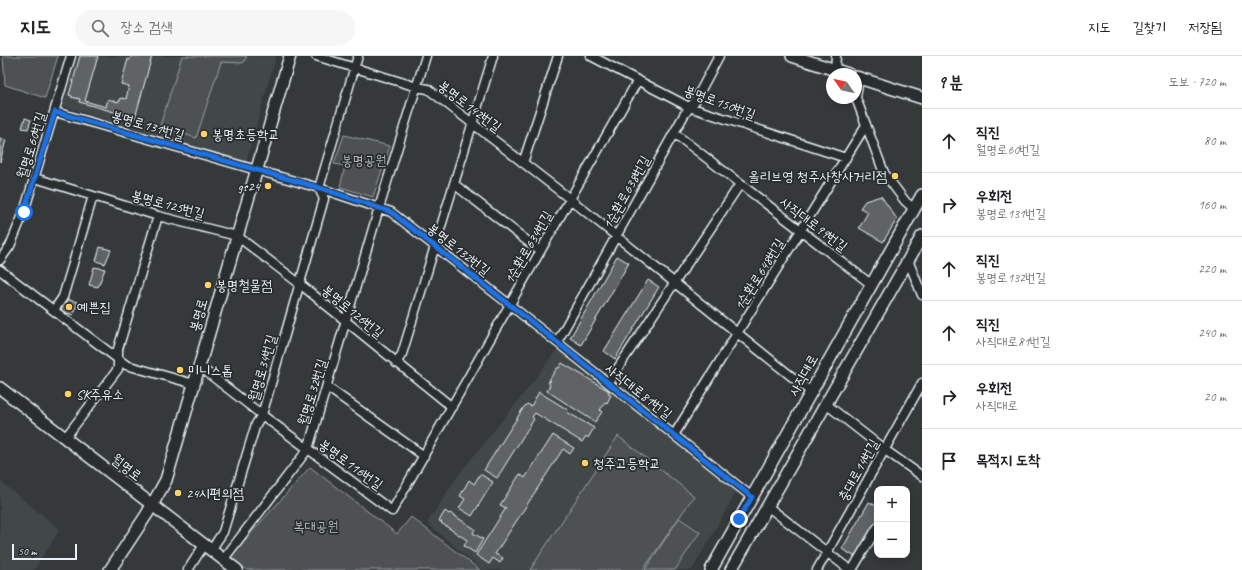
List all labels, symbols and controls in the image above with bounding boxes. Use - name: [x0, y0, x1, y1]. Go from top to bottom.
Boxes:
- search box: [75, 10, 355, 46]
- text: 지도: [20, 15, 51, 39]
- icon: search: [89, 17, 111, 39]
- text: 장소 검색: [121, 18, 173, 37]
- text: 지도: [1088, 19, 1110, 36]
- text: 길찾기: [1132, 19, 1166, 36]
- text: 저장됨: [1188, 19, 1222, 36]
- north arrow: [826, 68, 862, 104]
- text: 9 분: [938, 72, 963, 93]
- text: 도보 · 720 m: [1168, 74, 1226, 90]
- street label: 봉명로142번길: [435, 77, 505, 136]
- street label: 봉명로150번길: [682, 82, 759, 124]
- street label: 봉명로131번길: [109, 107, 187, 144]
- street label: 월명로60번길: [13, 109, 50, 181]
- text: 직진: [976, 123, 1000, 142]
- place label: 봉명초등학교: [212, 126, 280, 143]
- marker: 봉명초등학교: [199, 129, 209, 139]
- icon: ahead: [938, 130, 960, 152]
- text: 80 m: [1204, 133, 1226, 149]
- text: 월명로60번길: [976, 142, 1040, 158]
- park label: 봉명공원: [341, 152, 387, 169]
- street label: 1순환로638번길: [599, 152, 654, 232]
- place label: 올리브영 청주사창사거리점: [748, 168, 887, 185]
- marker: 올리브영 청주사창사거리점: [890, 171, 900, 181]
- place label: gs24: [238, 178, 262, 195]
- marker: gs24: [263, 181, 273, 191]
- street label: 봉명로125번길: [129, 187, 207, 223]
- text: 우회전: [976, 187, 1012, 206]
- street label: 사직대로99번길: [777, 193, 851, 256]
- icon: right: [938, 194, 960, 216]
- text: 160 m: [1198, 197, 1226, 213]
- route start: [15, 203, 33, 221]
- text: 봉명로131번길: [976, 206, 1046, 222]
- street label: 1순환로634번길: [501, 207, 557, 287]
- street label: 봉명로132번길: [424, 220, 494, 280]
- street label: 1순환로648번길: [731, 235, 789, 313]
- text: 직진: [976, 251, 1000, 270]
- icon: ahead: [938, 258, 960, 280]
- text: 220 m: [1198, 261, 1226, 277]
- text: 봉명로132번길: [976, 270, 1046, 286]
- place label: 봉명철물점: [216, 277, 272, 294]
- marker: 봉명철물점: [203, 280, 213, 290]
- street label: 봉명로126번길: [318, 281, 388, 342]
- street label: 봉명로: [186, 297, 211, 334]
- place label: 예쁜집: [77, 299, 111, 316]
- marker: 예쁜집: [64, 302, 74, 312]
- text: 직진: [976, 315, 1000, 334]
- icon: ahead: [938, 322, 960, 344]
- text: 240 m: [1198, 325, 1226, 341]
- street label: 월명로34번길: [245, 332, 280, 404]
- text: 사직대로81번길: [976, 334, 1050, 350]
- street label: 사직대로: [785, 351, 822, 399]
- street label: 월명로32번길: [294, 356, 331, 428]
- street label: 사직대로81번길: [602, 360, 676, 423]
- place label: 미니스톱: [188, 362, 233, 379]
- marker: 미니스톱: [175, 365, 185, 375]
- text: 우회전: [976, 379, 1012, 398]
- place label: SK주유소: [76, 386, 124, 403]
- icon: right: [938, 386, 960, 408]
- marker: SK주유소: [63, 389, 73, 399]
- text: 20 m: [1204, 389, 1226, 405]
- text: 사직대로: [976, 398, 1018, 414]
- street label: 봉명로116번길: [315, 435, 387, 494]
- street label: 충대로14번길: [834, 435, 883, 505]
- street label: 월명로: [108, 450, 145, 484]
- icon: arrive: [938, 450, 960, 472]
- text: 목적지 도착: [976, 451, 1040, 470]
- place label: 청주고등학교: [593, 455, 661, 472]
- marker: 청주고등학교: [580, 458, 590, 468]
- place label: 24시편의점: [186, 485, 244, 502]
- map controls: [874, 486, 910, 558]
- button: +: [874, 486, 910, 522]
- marker: 24시편의점: [173, 488, 183, 498]
- route end: [730, 510, 748, 528]
- park label: 복대공원: [293, 518, 339, 535]
- button: −: [874, 522, 910, 558]
- scale bar: [12, 542, 77, 561]
- text: 50 m: [18, 544, 37, 558]

